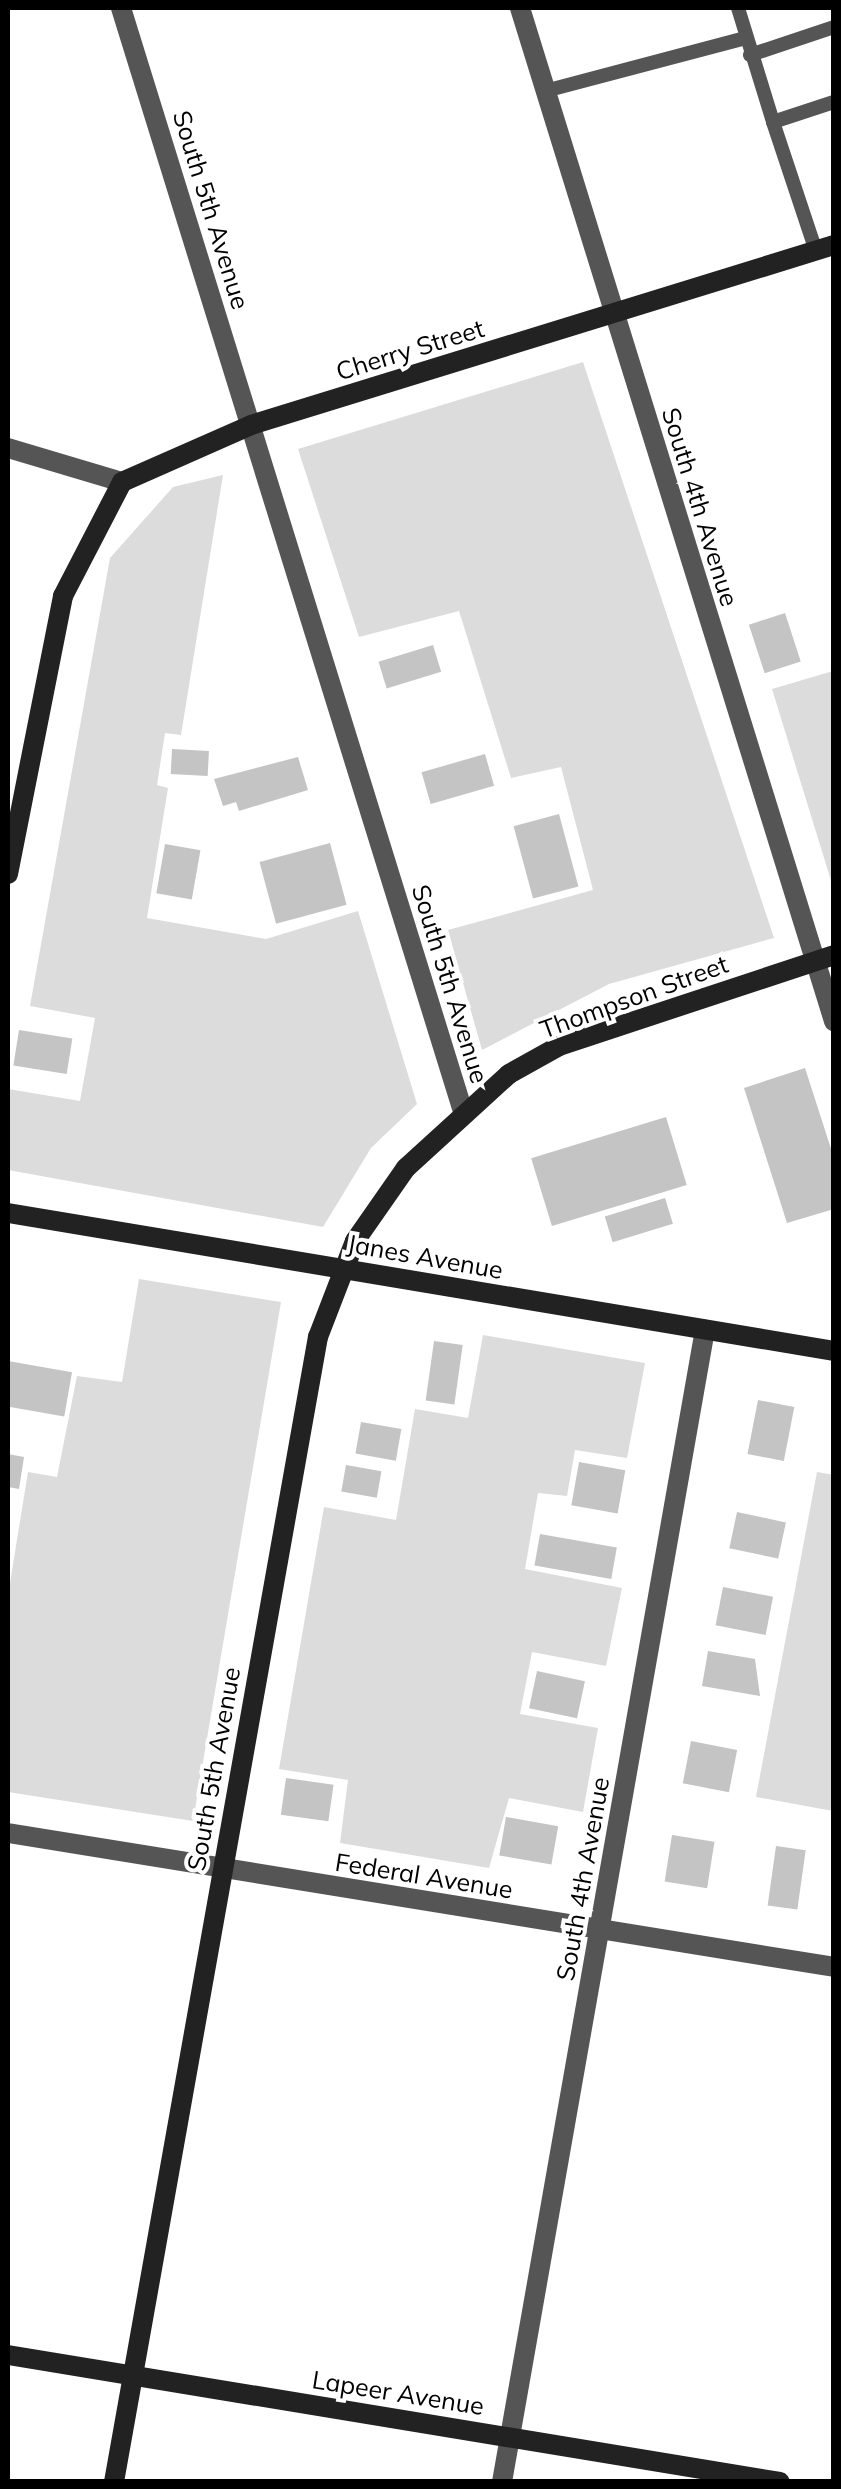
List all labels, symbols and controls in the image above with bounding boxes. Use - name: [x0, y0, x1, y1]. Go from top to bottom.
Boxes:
- street label: South 5th Avenue: [167, 107, 255, 313]
- street label: Cherry Street: [332, 313, 488, 387]
- street label: South 4th Avenue: [656, 404, 744, 610]
- street label: South 5th Avenue: [406, 881, 494, 1087]
- street label: Thompson Street: [536, 949, 732, 1045]
- street label: Janes Avenue: [345, 1229, 505, 1285]
- street label: South 5th Avenue: [181, 1665, 247, 1873]
- street label: South 4th Avenue: [550, 1775, 616, 1983]
- street label: Federal Avenue: [333, 1847, 515, 1905]
- street label: Lapeer Avenue: [310, 2365, 486, 2421]

